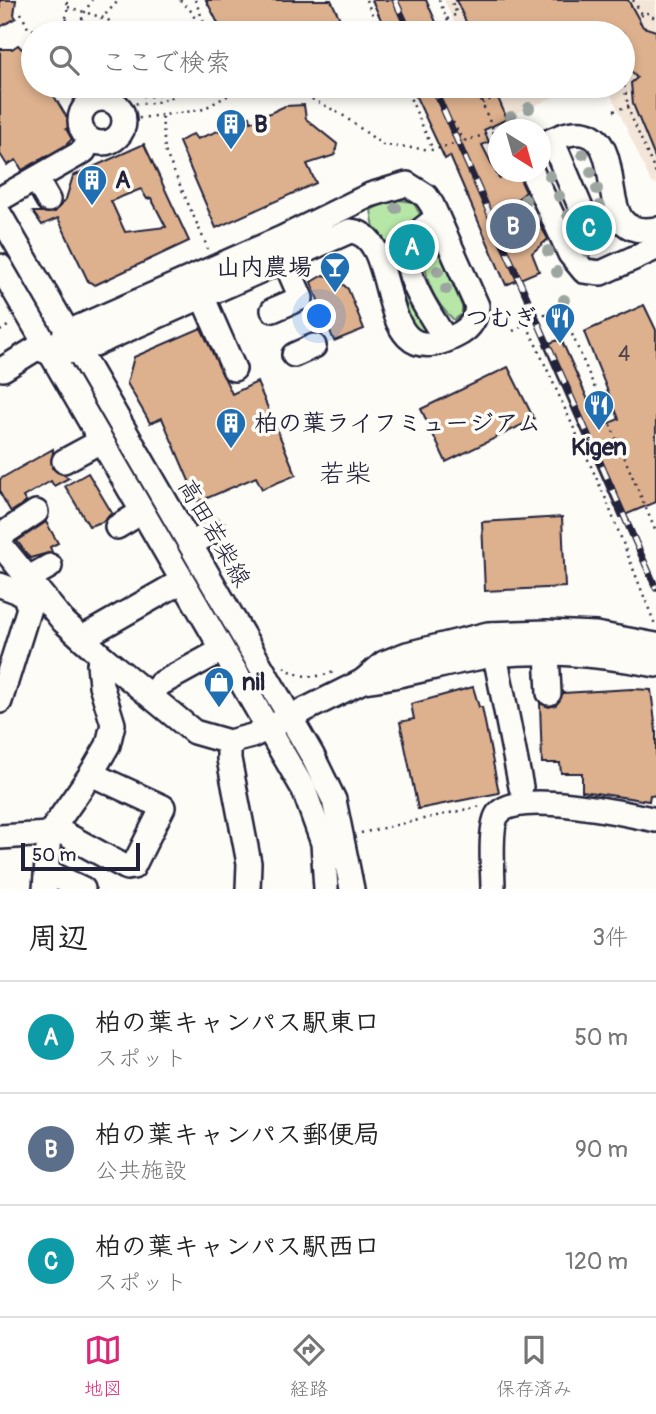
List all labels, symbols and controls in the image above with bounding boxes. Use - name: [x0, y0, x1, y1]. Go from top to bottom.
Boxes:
- search box: [21, 21, 635, 98]
- icon: search: [45, 41, 83, 79]
- text: ここで検索: [101, 47, 231, 79]
- building icon: B: [214, 107, 248, 151]
- place label: B: [254, 110, 268, 139]
- north arrow: [488, 119, 551, 182]
- building icon: A: [75, 163, 109, 207]
- place label: A: [115, 166, 131, 195]
- pin: B: [490, 200, 536, 252]
- pin: C: [566, 202, 612, 254]
- pin: A: [389, 221, 435, 273]
- bar icon: 山内農場: [318, 250, 352, 294]
- place label: 山内農場: [216, 253, 312, 282]
- your location: [302, 299, 336, 333]
- restaurant icon: つむぎ: [543, 301, 577, 345]
- place label: つむぎ: [465, 304, 537, 333]
- house number: 4: [618, 341, 630, 368]
- restaurant icon: Kigen: [582, 388, 616, 432]
- building icon: 柏の葉ライフミュージアム: [214, 406, 248, 450]
- place label: 柏の葉ライフミュージアム: [254, 409, 541, 438]
- place label: Kigen: [571, 433, 627, 462]
- district label: 若柴: [319, 458, 371, 490]
- street label: 高田若柴線: [171, 474, 257, 592]
- shop icon: nil: [202, 665, 236, 709]
- place label: nil: [242, 668, 266, 697]
- scale bar: [21, 840, 140, 872]
- text: 50 m: [32, 843, 76, 867]
- text: 周辺: [28, 920, 88, 957]
- text: 3件: [592, 923, 628, 952]
- text: 柏の葉キャンパス駅東口: [95, 1007, 380, 1039]
- text: A: [44, 1023, 58, 1052]
- text: 50 m: [574, 1023, 628, 1052]
- text: スポット: [95, 1044, 187, 1073]
- text: 柏の葉キャンパス郵便局: [95, 1119, 380, 1151]
- text: B: [44, 1135, 58, 1164]
- text: 90 m: [575, 1135, 628, 1164]
- text: 公共施設: [95, 1156, 187, 1185]
- text: 柏の葉キャンパス駅西口: [95, 1231, 380, 1263]
- text: C: [44, 1247, 58, 1276]
- text: 120 m: [565, 1247, 628, 1276]
- text: スポット: [95, 1268, 187, 1297]
- tab: 地図: [84, 1331, 122, 1401]
- tab: 経路: [290, 1331, 328, 1401]
- tab: 保存済み: [496, 1331, 572, 1401]

